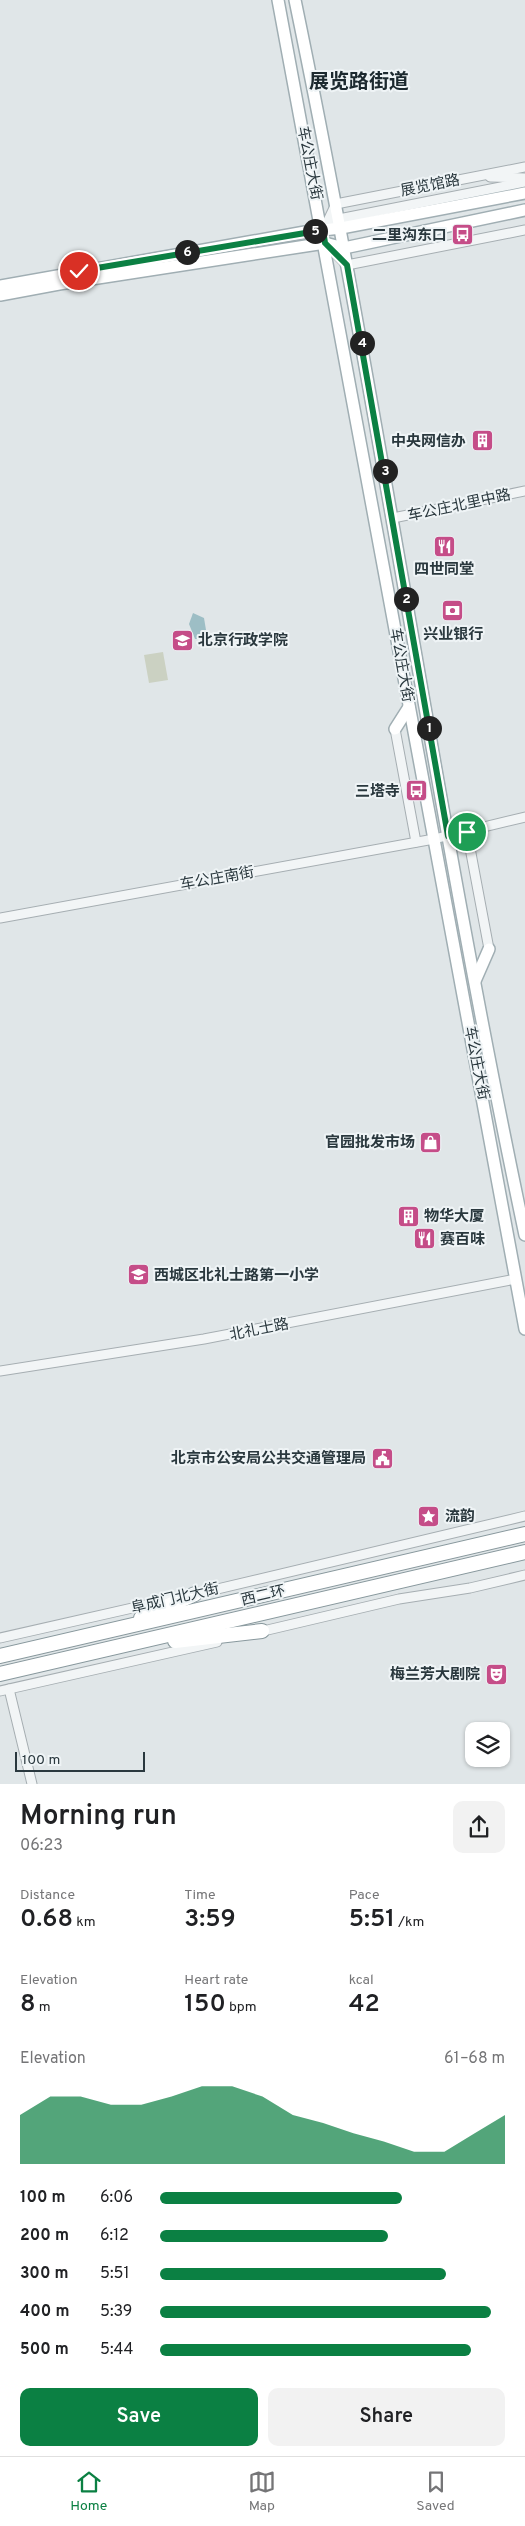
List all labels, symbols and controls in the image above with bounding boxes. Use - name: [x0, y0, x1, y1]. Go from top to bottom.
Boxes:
- district label: 展览路街道: [309, 70, 409, 96]
- street label: 车公庄大街: [292, 125, 325, 202]
- street label: 展览馆路: [399, 170, 462, 202]
- pin: 5: [302, 218, 328, 244]
- text: 5: [311, 223, 320, 240]
- bus stop icon: 二里沟东口: [451, 223, 475, 247]
- place label: 二里沟东口: [372, 227, 447, 246]
- pin: 6: [174, 240, 200, 264]
- text: 6: [183, 244, 192, 261]
- pin: [58, 250, 100, 292]
- icon: check: [65, 257, 93, 285]
- pin: 4: [350, 330, 374, 356]
- text: 4: [358, 335, 367, 352]
- building icon: 中央网信办: [470, 429, 494, 453]
- place label: 中央网信办: [391, 433, 466, 452]
- pin: 3: [372, 458, 398, 484]
- text: 3: [381, 463, 390, 480]
- street label: 车公庄北里中路: [406, 485, 513, 527]
- restaurant icon: 四世同堂: [432, 534, 456, 558]
- place label: 四世同堂: [414, 561, 474, 580]
- pin: 2: [394, 586, 418, 612]
- text: 2: [402, 591, 411, 608]
- bank icon: 兴业银行: [441, 599, 465, 623]
- place label: 兴业银行: [423, 626, 483, 645]
- street label: 车公庄大街: [385, 627, 416, 704]
- school or university icon: 北京行政学院: [170, 628, 194, 652]
- place label: 北京行政学院: [198, 631, 288, 651]
- pin: 1: [416, 716, 442, 740]
- text: 1: [427, 720, 432, 737]
- bus stop icon: 三塔寺: [404, 779, 428, 803]
- place label: 三塔寺: [355, 783, 400, 802]
- pin: [446, 811, 488, 853]
- icon: arrive: [453, 818, 481, 846]
- street label: 车公庄南街: [179, 864, 256, 895]
- street label: 车公庄大街: [459, 1025, 492, 1102]
- shop icon: 官园批发市场: [419, 1130, 443, 1154]
- place label: 官园批发市场: [325, 1134, 415, 1153]
- building icon: 物华大厦: [396, 1204, 420, 1228]
- place label: 物华大厦: [424, 1207, 484, 1227]
- restaurant icon: 赛百味: [412, 1227, 436, 1251]
- place label: 赛百味: [440, 1230, 485, 1250]
- school or university icon: 西城区北礼士路第一小学: [126, 1263, 150, 1287]
- place label: 西城区北礼士路第一小学: [154, 1266, 319, 1286]
- street label: 北礼士路: [228, 1314, 291, 1346]
- public building icon: 北京市公安局公共交通管理局: [370, 1446, 394, 1470]
- place label: 北京市公安局公共交通管理局: [171, 1449, 366, 1469]
- place icon: 流韵: [417, 1504, 441, 1528]
- place label: 流韵: [445, 1507, 475, 1527]
- street label: 阜成门北大街: [129, 1579, 221, 1619]
- street label: 西二环: [239, 1582, 287, 1611]
- theatre icon: 梅兰芳大剧院: [484, 1662, 508, 1686]
- place label: 梅兰芳大剧院: [390, 1666, 480, 1685]
- map controls: [465, 1722, 510, 1767]
- button: layers: [465, 1722, 510, 1767]
- scale bar: [15, 1748, 145, 1772]
- text: 100 m: [22, 1752, 60, 1769]
- text: Morning run: [20, 1799, 177, 1835]
- button: share: [453, 1801, 505, 1853]
- text: 06:23: [20, 1836, 63, 1856]
- text: Distance: [20, 1887, 75, 1904]
- text: Time: [184, 1887, 216, 1904]
- text: Pace: [349, 1887, 379, 1904]
- text: 0.68: [20, 1904, 73, 1936]
- text: 3:59: [184, 1904, 236, 1936]
- text: 5:51: [349, 1904, 395, 1936]
- text: km: [73, 1914, 96, 1931]
- text: /km: [395, 1914, 424, 1931]
- text: Elevation: [20, 1972, 78, 1989]
- text: Heart rate: [184, 1972, 248, 1989]
- text: kcal: [349, 1972, 374, 1989]
- text: 8: [20, 1989, 36, 2021]
- text: 150: [184, 1989, 226, 2021]
- text: 42: [349, 1989, 380, 2021]
- text: m: [36, 1999, 51, 2016]
- text: bpm: [226, 1999, 257, 2016]
- text: Elevation: [20, 2049, 86, 2069]
- text: 61–68 m: [444, 2049, 505, 2069]
- text: 100 m: [20, 2188, 66, 2208]
- text: 6:06: [100, 2188, 133, 2208]
- text: 200 m: [20, 2226, 69, 2246]
- text: 6:12: [100, 2226, 129, 2246]
- text: 300 m: [20, 2264, 68, 2284]
- text: 5:51: [100, 2264, 129, 2284]
- text: 400 m: [20, 2302, 69, 2322]
- text: 5:39: [100, 2302, 132, 2322]
- text: 500 m: [20, 2340, 69, 2360]
- text: 5:44: [100, 2340, 133, 2360]
- button: Save: [20, 2388, 258, 2446]
- button: Share: [268, 2388, 505, 2446]
- tab: Home: [70, 2468, 107, 2515]
- tab: Map: [248, 2468, 276, 2515]
- tab: Saved: [416, 2468, 455, 2515]

